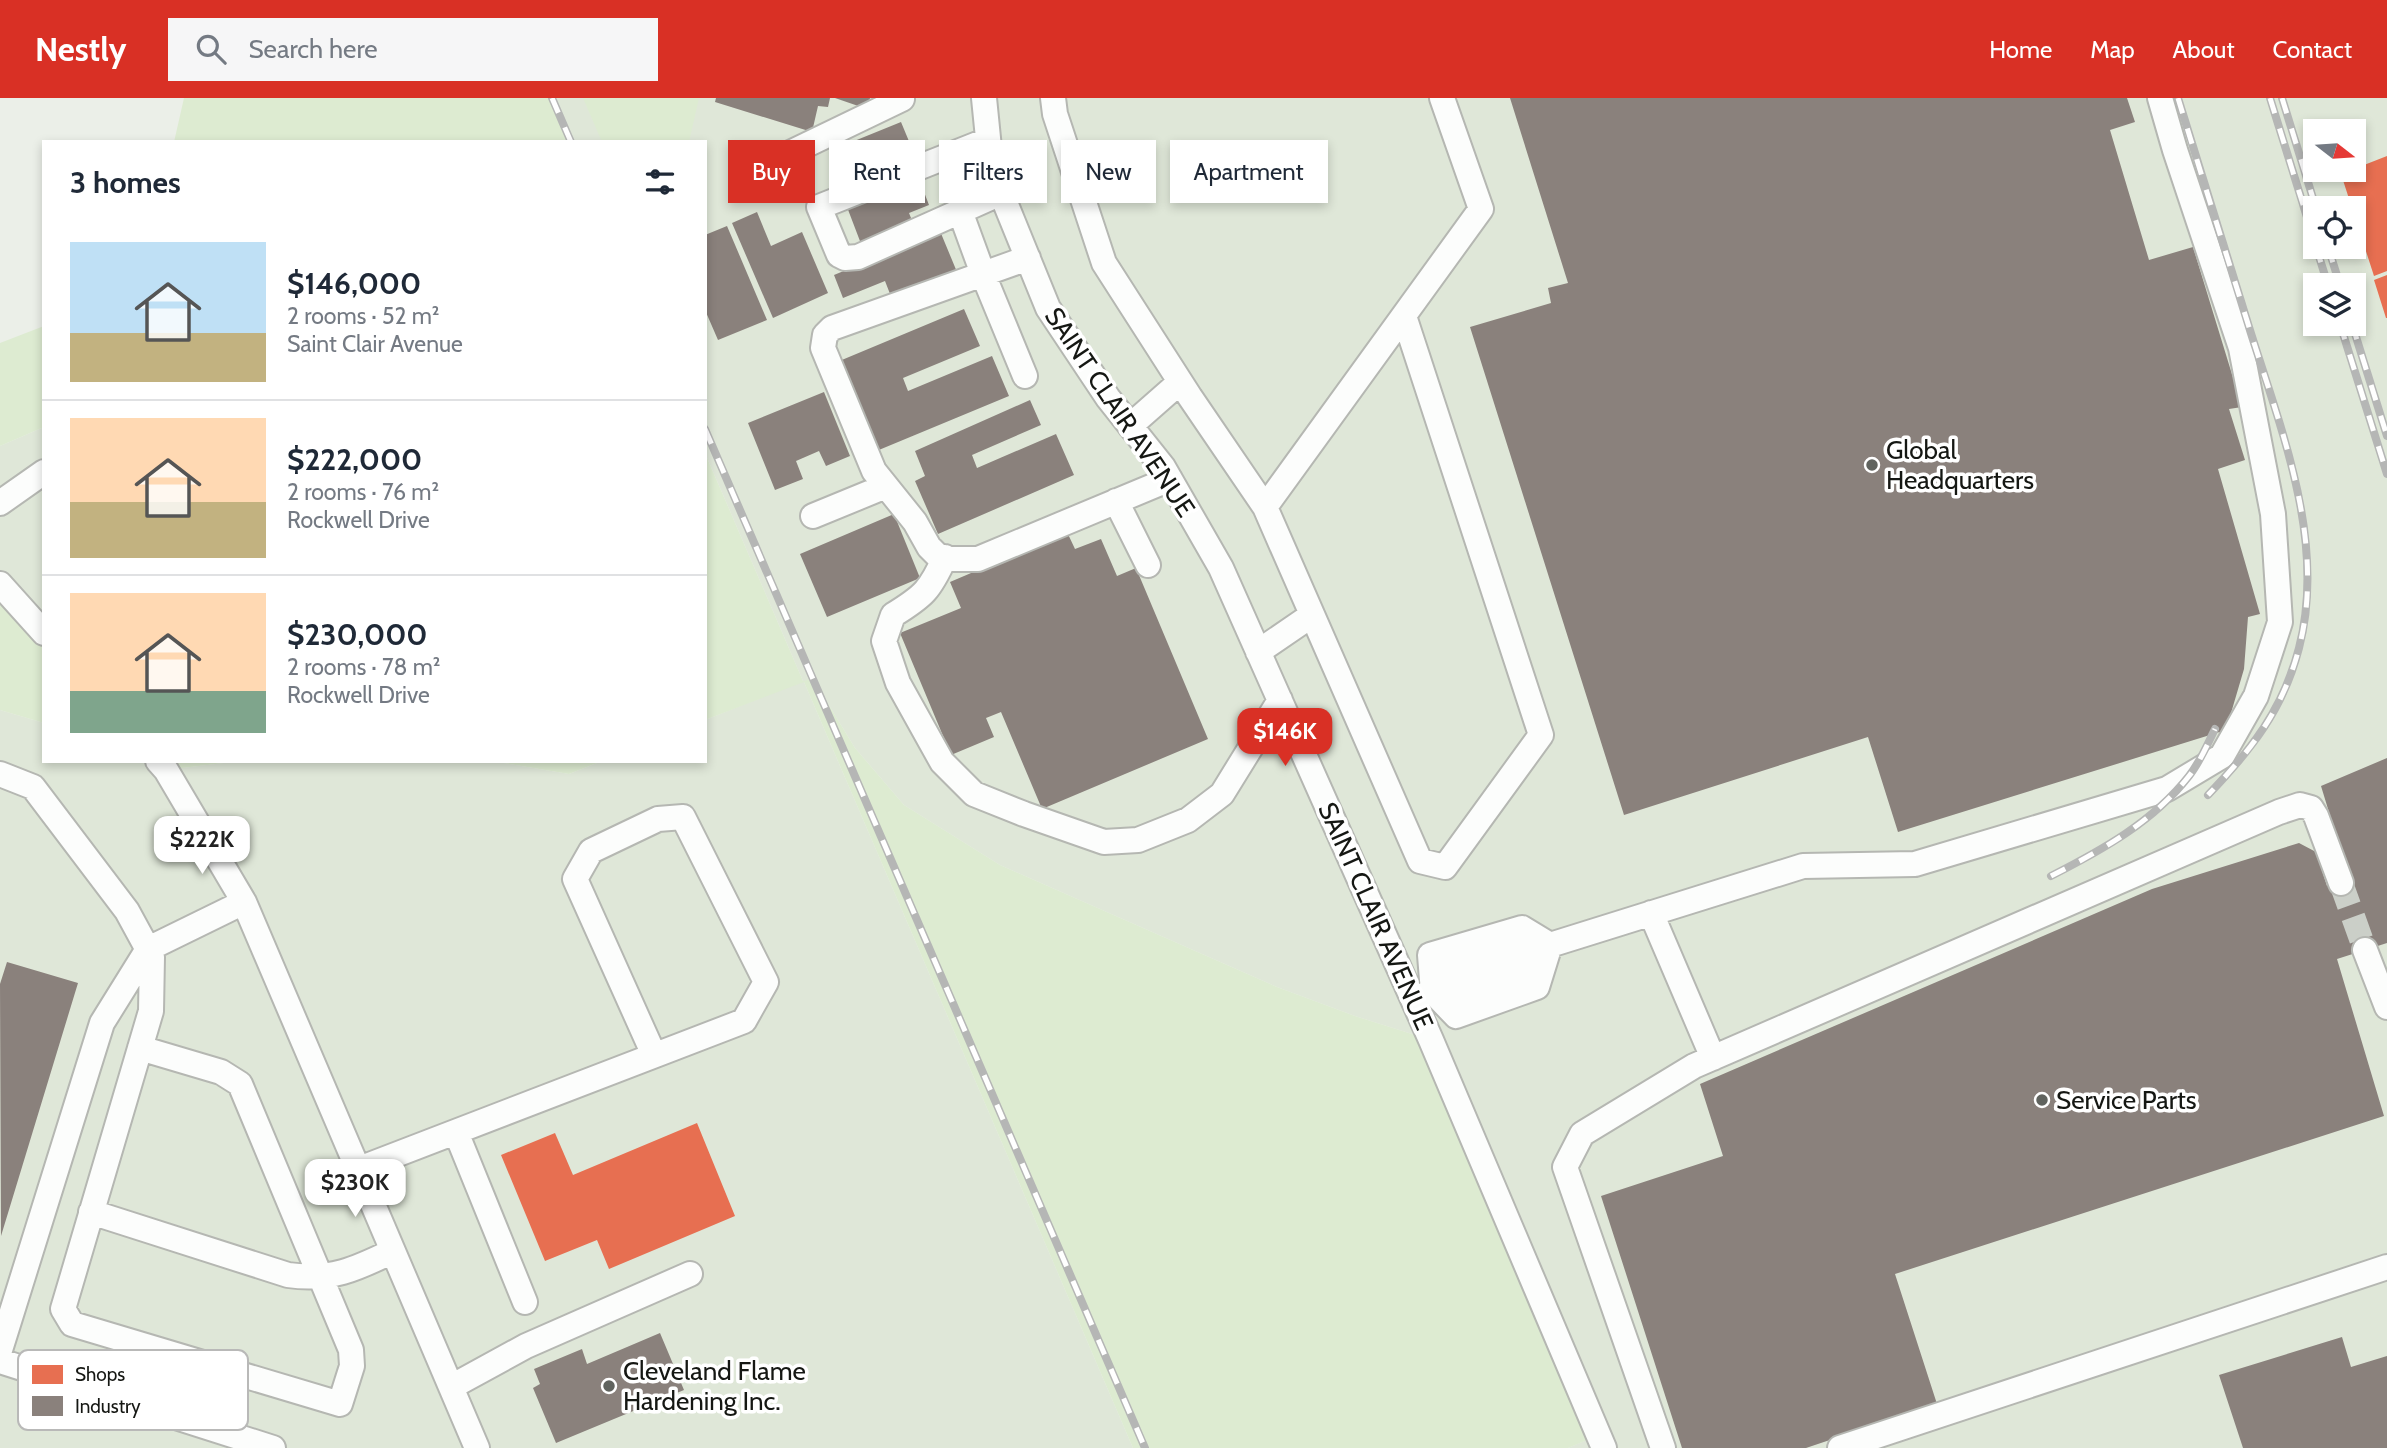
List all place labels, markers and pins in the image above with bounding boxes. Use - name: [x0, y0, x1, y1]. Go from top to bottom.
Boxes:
- place label: Global Headquarters: [1886, 434, 2034, 496]
- marker: Global Headquarters: [1864, 457, 1880, 473]
- pin: $146K: [1236, 708, 1334, 768]
- pin: $222K: [153, 816, 251, 876]
- place label: Service Parts: [2056, 1084, 2197, 1116]
- marker: Service Parts: [2034, 1092, 2050, 1108]
- pin: $230K: [306, 1160, 404, 1219]
- place label: Cleveland Flame Hardening Inc.: [623, 1355, 806, 1417]
- marker: Cleveland Flame Hardening Inc.: [601, 1378, 617, 1394]

